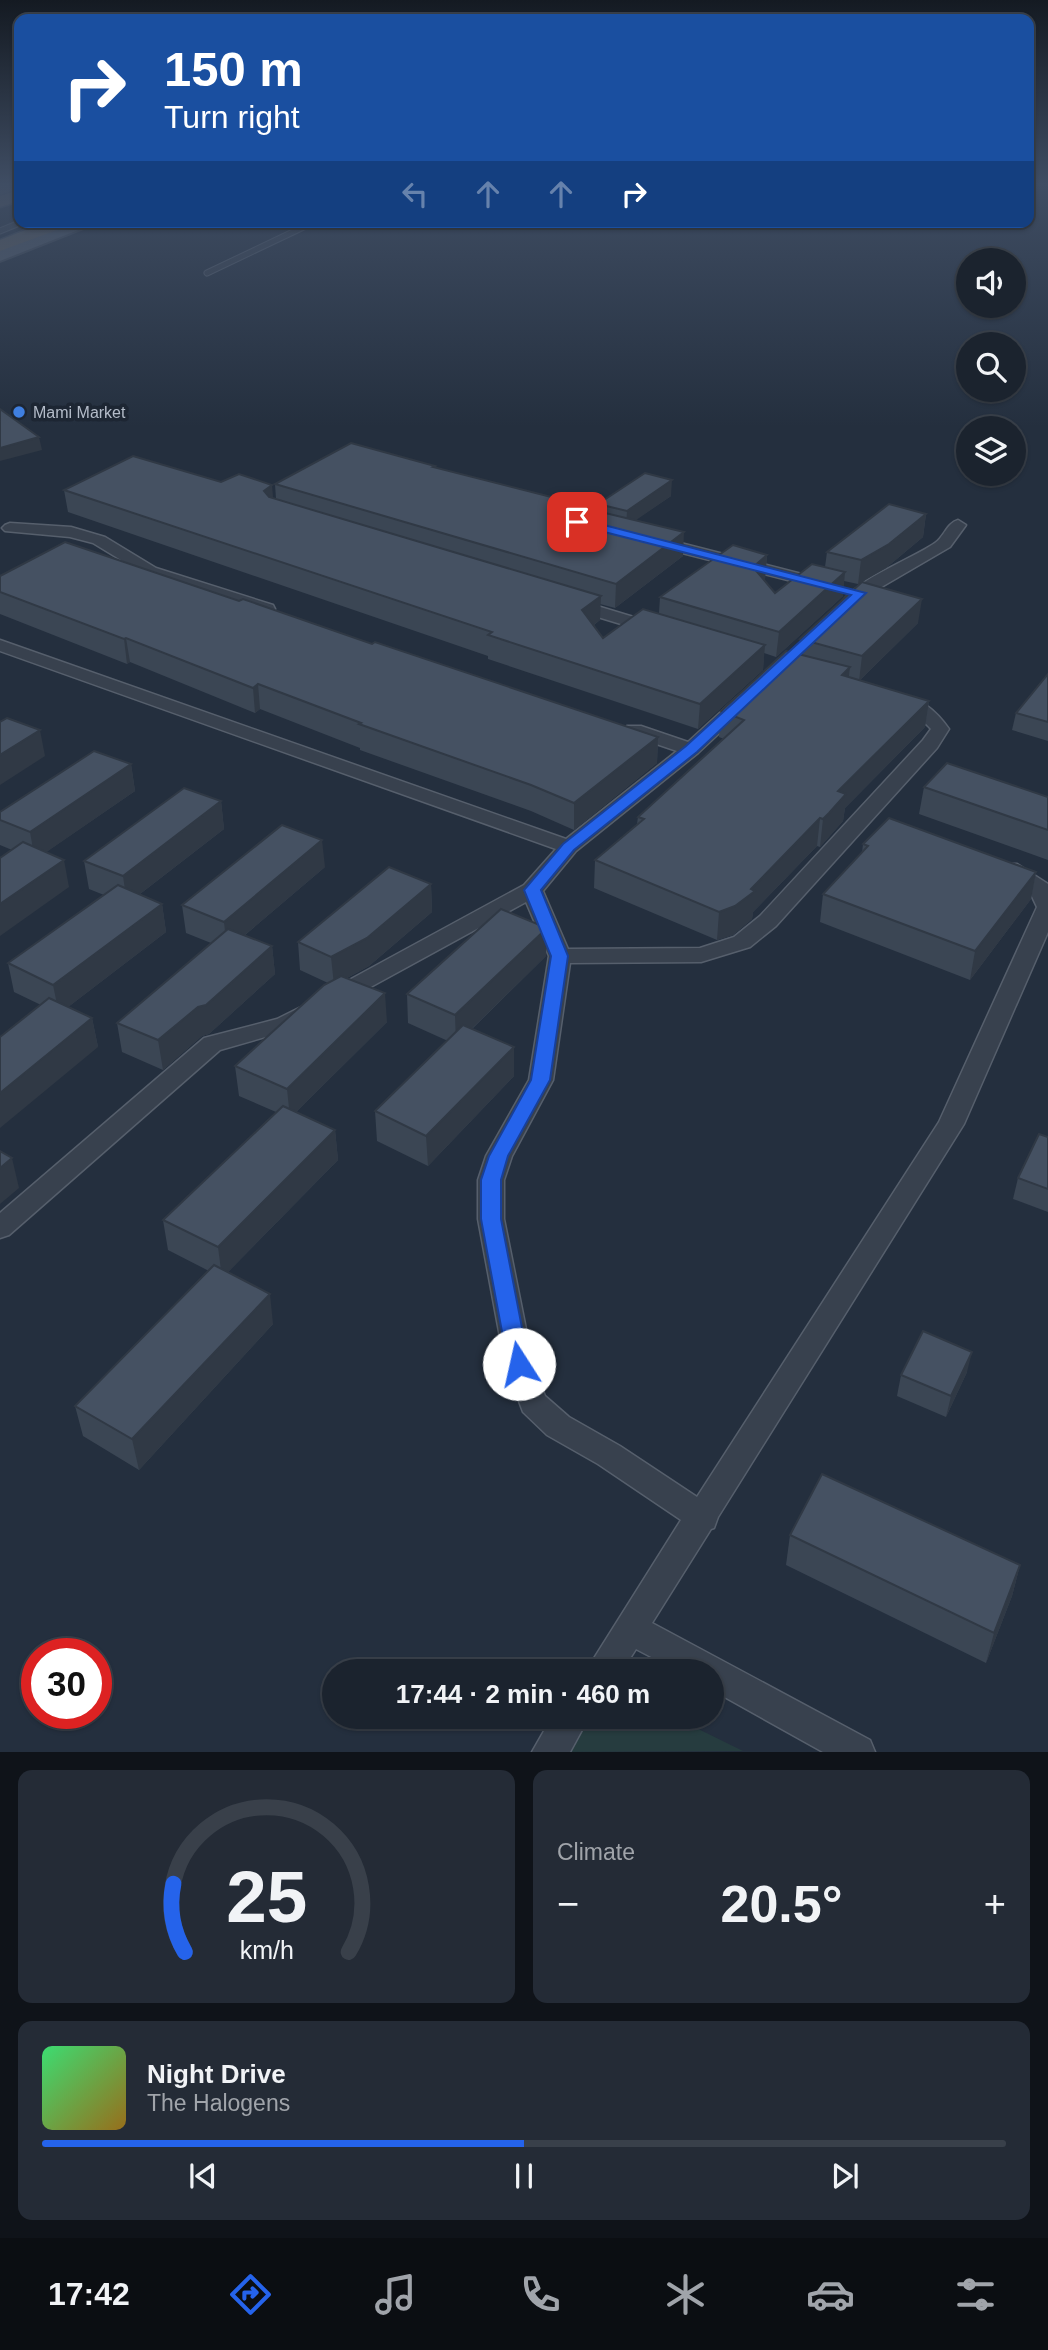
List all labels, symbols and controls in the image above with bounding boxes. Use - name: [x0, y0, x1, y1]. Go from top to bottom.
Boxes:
- icon: right: [49, 42, 140, 133]
- text: 150 m: [164, 42, 303, 96]
- text: Turn right: [164, 99, 300, 135]
- icon: left: [396, 175, 434, 213]
- icon: ahead: [469, 175, 507, 213]
- icon: ahead: [542, 175, 580, 213]
- icon: right: [615, 175, 653, 213]
- map controls: [956, 248, 1026, 486]
- button: sound: [956, 248, 1026, 318]
- button: search: [956, 332, 1026, 402]
- marker: Mami Market: [11, 404, 27, 420]
- place label: Mami Market: [33, 404, 126, 421]
- button: layers: [956, 416, 1026, 486]
- pin: [547, 492, 607, 552]
- icon: arrive: [558, 503, 596, 541]
- position arrow: [482, 1327, 556, 1401]
- speed limit sign: 30: [21, 1638, 112, 1729]
- text: 17:44 · 2 min · 460 m: [396, 1679, 650, 1709]
- text: Climate: [557, 1839, 635, 1865]
- text: 25: [226, 1857, 307, 1938]
- text: 20.5°: [720, 1875, 843, 1933]
- text: −: [557, 1883, 579, 1925]
- text: +: [984, 1883, 1006, 1925]
- text: km/h: [239, 1936, 294, 1964]
- text: Night Drive: [147, 2059, 286, 2089]
- text: The Halogens: [147, 2090, 290, 2116]
- icon: previous: [184, 2157, 222, 2195]
- icon: pause: [505, 2157, 543, 2195]
- icon: next: [826, 2157, 864, 2195]
- icon: directions: [226, 2270, 275, 2319]
- icon: music: [371, 2270, 420, 2319]
- icon: phone: [516, 2270, 565, 2319]
- icon: climate: [661, 2270, 710, 2319]
- icon: car: [806, 2270, 855, 2319]
- icon: filters: [951, 2270, 1000, 2319]
- text: 17:42: [48, 2276, 130, 2312]

